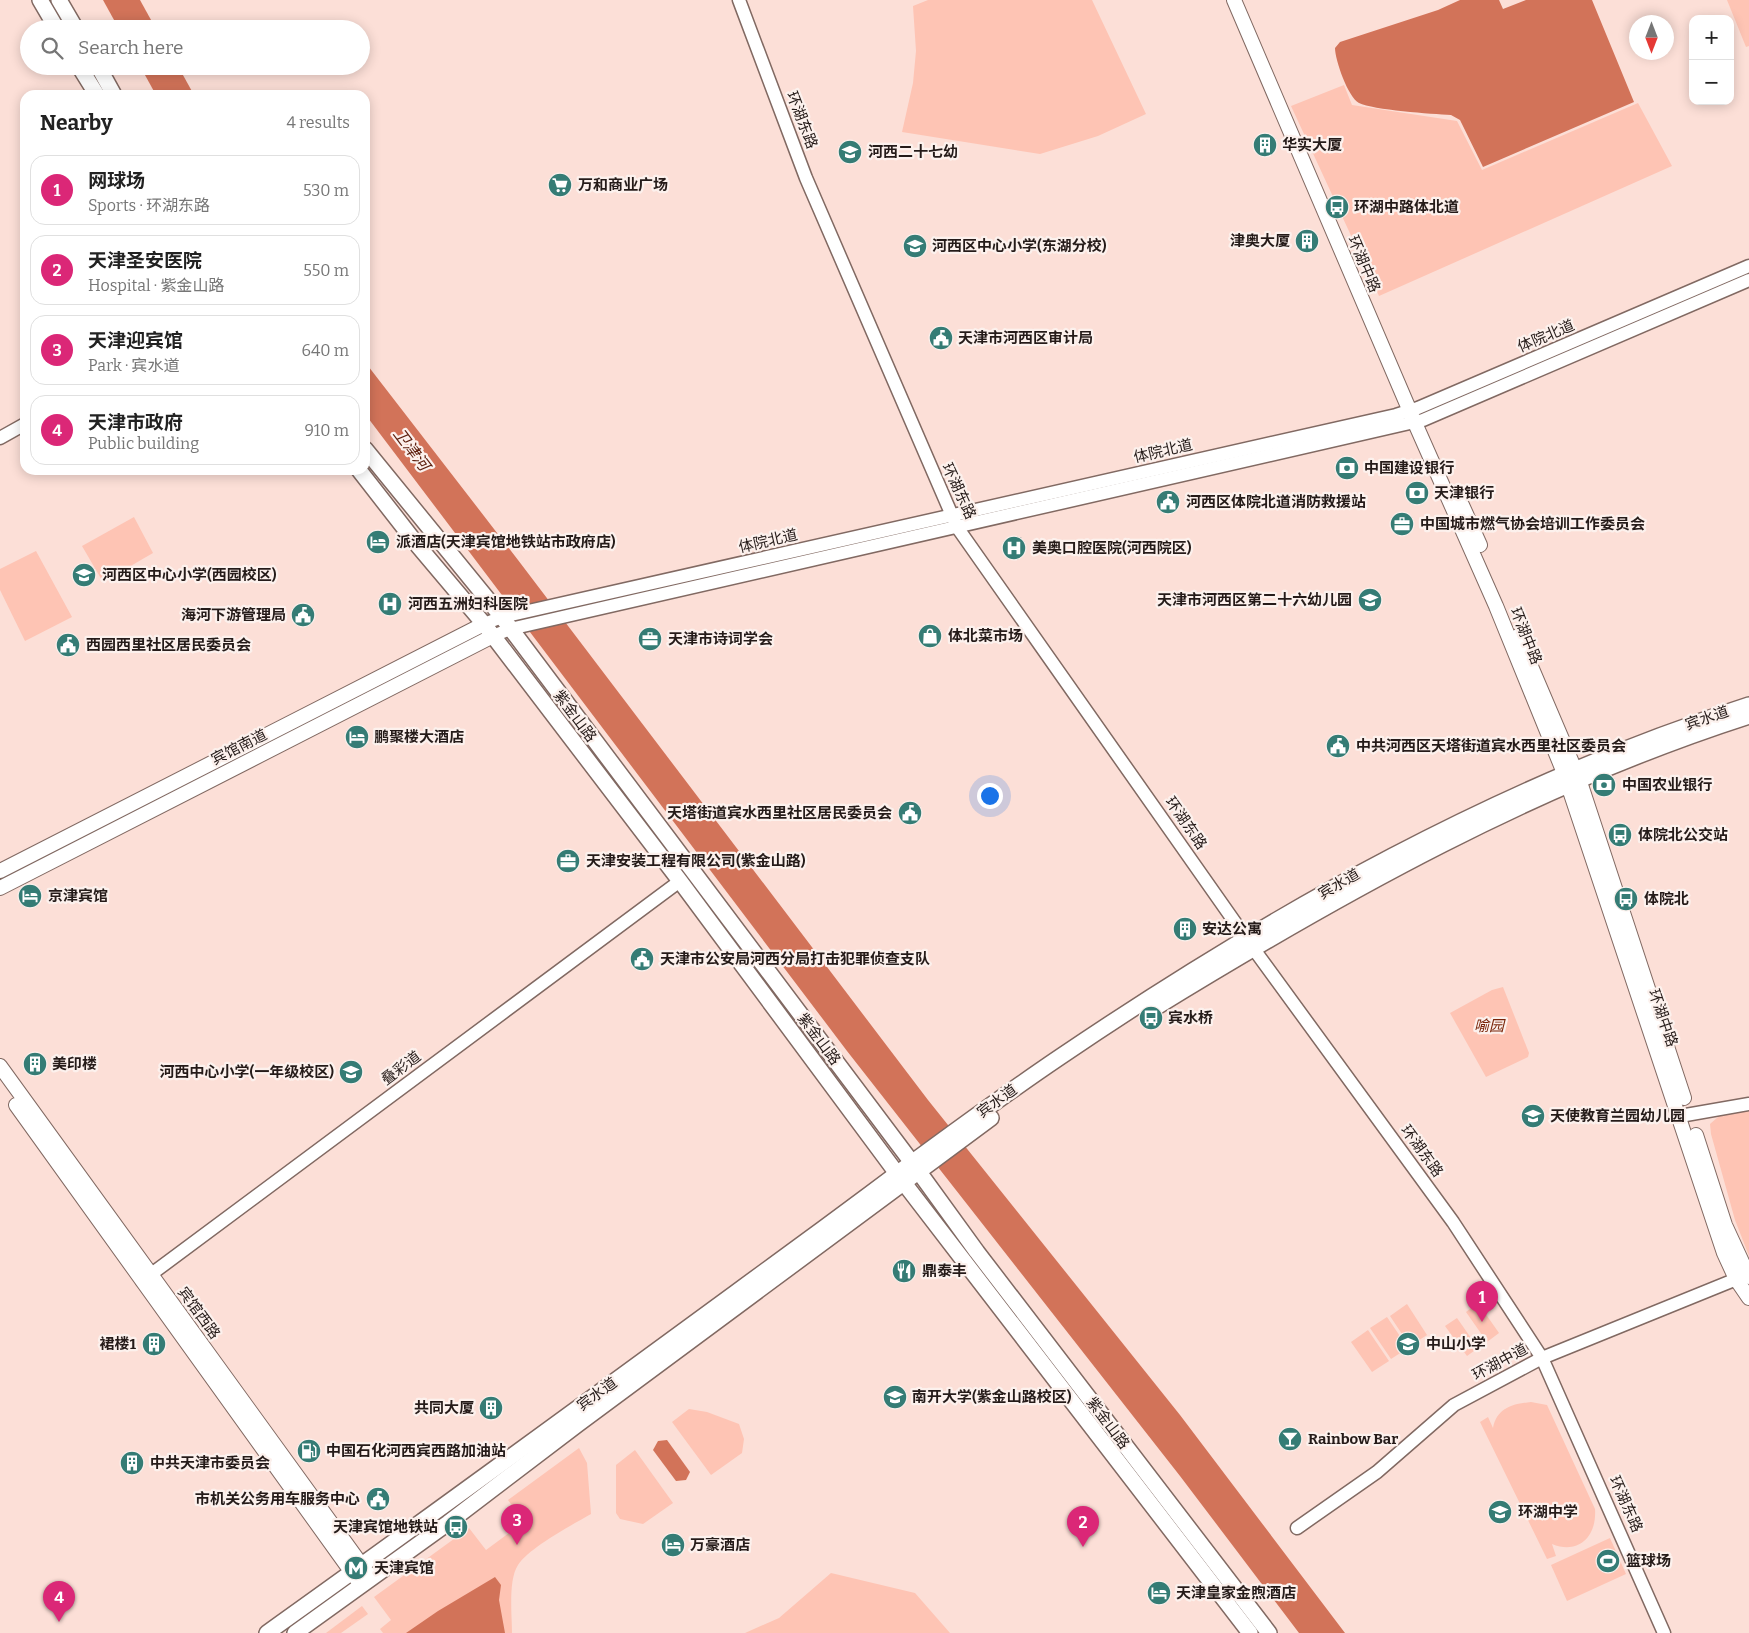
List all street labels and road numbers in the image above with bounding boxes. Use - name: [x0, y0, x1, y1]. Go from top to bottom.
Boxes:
- street label: 环湖东路: [783, 89, 821, 151]
- street label: 环湖中路: [1344, 233, 1384, 295]
- street label: 体院北道: [1515, 316, 1577, 356]
- street label: 体院北道: [1132, 435, 1194, 467]
- street label: 环湖东路: [938, 460, 980, 522]
- street label: 体院北道: [737, 525, 799, 557]
- street label: 环湖中路: [1506, 605, 1546, 667]
- street label: 紫金山路: [550, 687, 600, 745]
- street label: 宾水道: [1683, 702, 1731, 734]
- street label: 宾馆南道: [208, 725, 270, 769]
- street label: 环湖东路: [1161, 793, 1211, 853]
- street label: 宾水道: [1315, 865, 1363, 903]
- street label: 环湖中路: [1645, 987, 1681, 1049]
- street label: 紫金山路: [794, 1010, 844, 1068]
- street label: 叠彩道: [378, 1047, 424, 1089]
- street label: 宾水道: [974, 1080, 1020, 1122]
- street label: 环湖东路: [1397, 1121, 1447, 1181]
- street label: 宾馆西路: [174, 1283, 224, 1343]
- street label: 环湖中道: [1469, 1340, 1531, 1384]
- street label: 宾水道: [574, 1373, 620, 1415]
- street label: 紫金山路: [1083, 1394, 1133, 1452]
- street label: 环湖东路: [1606, 1473, 1646, 1535]

